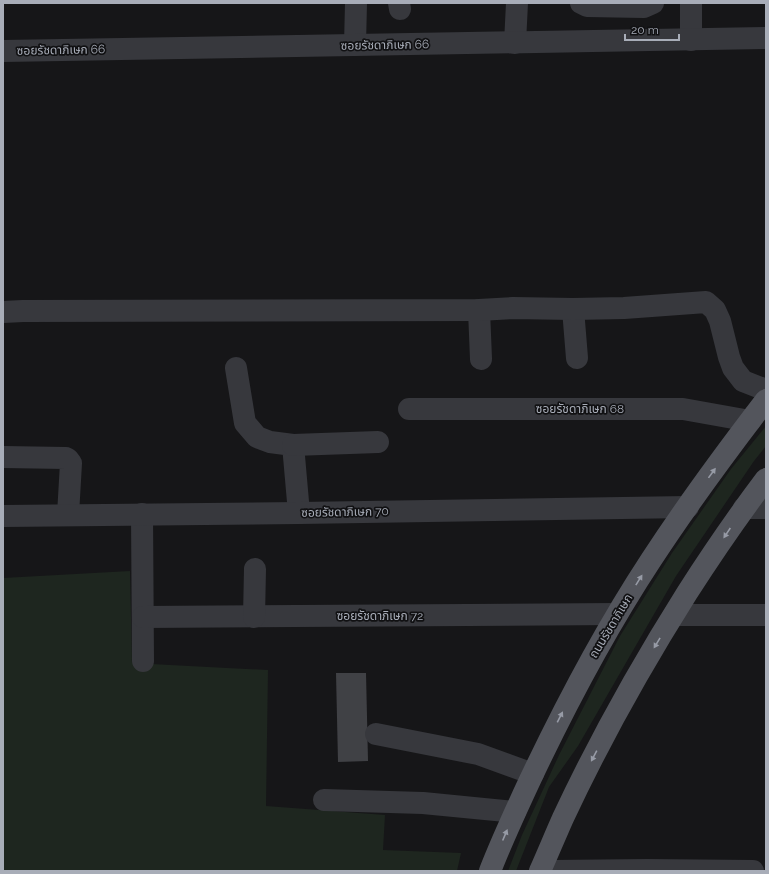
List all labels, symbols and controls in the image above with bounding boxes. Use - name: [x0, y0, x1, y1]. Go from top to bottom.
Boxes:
- scale bar: [625, 16, 679, 42]
- text: 20 m: [631, 23, 659, 37]
- street label: ซอยรัชดาภิเษก 66: [341, 37, 429, 53]
- street label: ซอยรัชดาภิเษก 66: [17, 42, 105, 58]
- street label: ซอยรัชดาภิเษก 68: [536, 402, 624, 416]
- one-way arrow: [708, 468, 716, 478]
- street label: ซอยรัชดาภิเษก 70: [301, 504, 389, 520]
- one-way arrow: [723, 528, 731, 538]
- one-way arrow: [635, 574, 642, 586]
- street label: ถนนรัชดาภิเษก: [586, 591, 636, 661]
- street label: ซอยรัชดาภิเษก 72: [337, 609, 423, 623]
- one-way arrow: [653, 638, 661, 648]
- one-way arrow: [557, 711, 563, 723]
- one-way arrow: [591, 751, 597, 762]
- one-way arrow: [502, 830, 508, 841]

